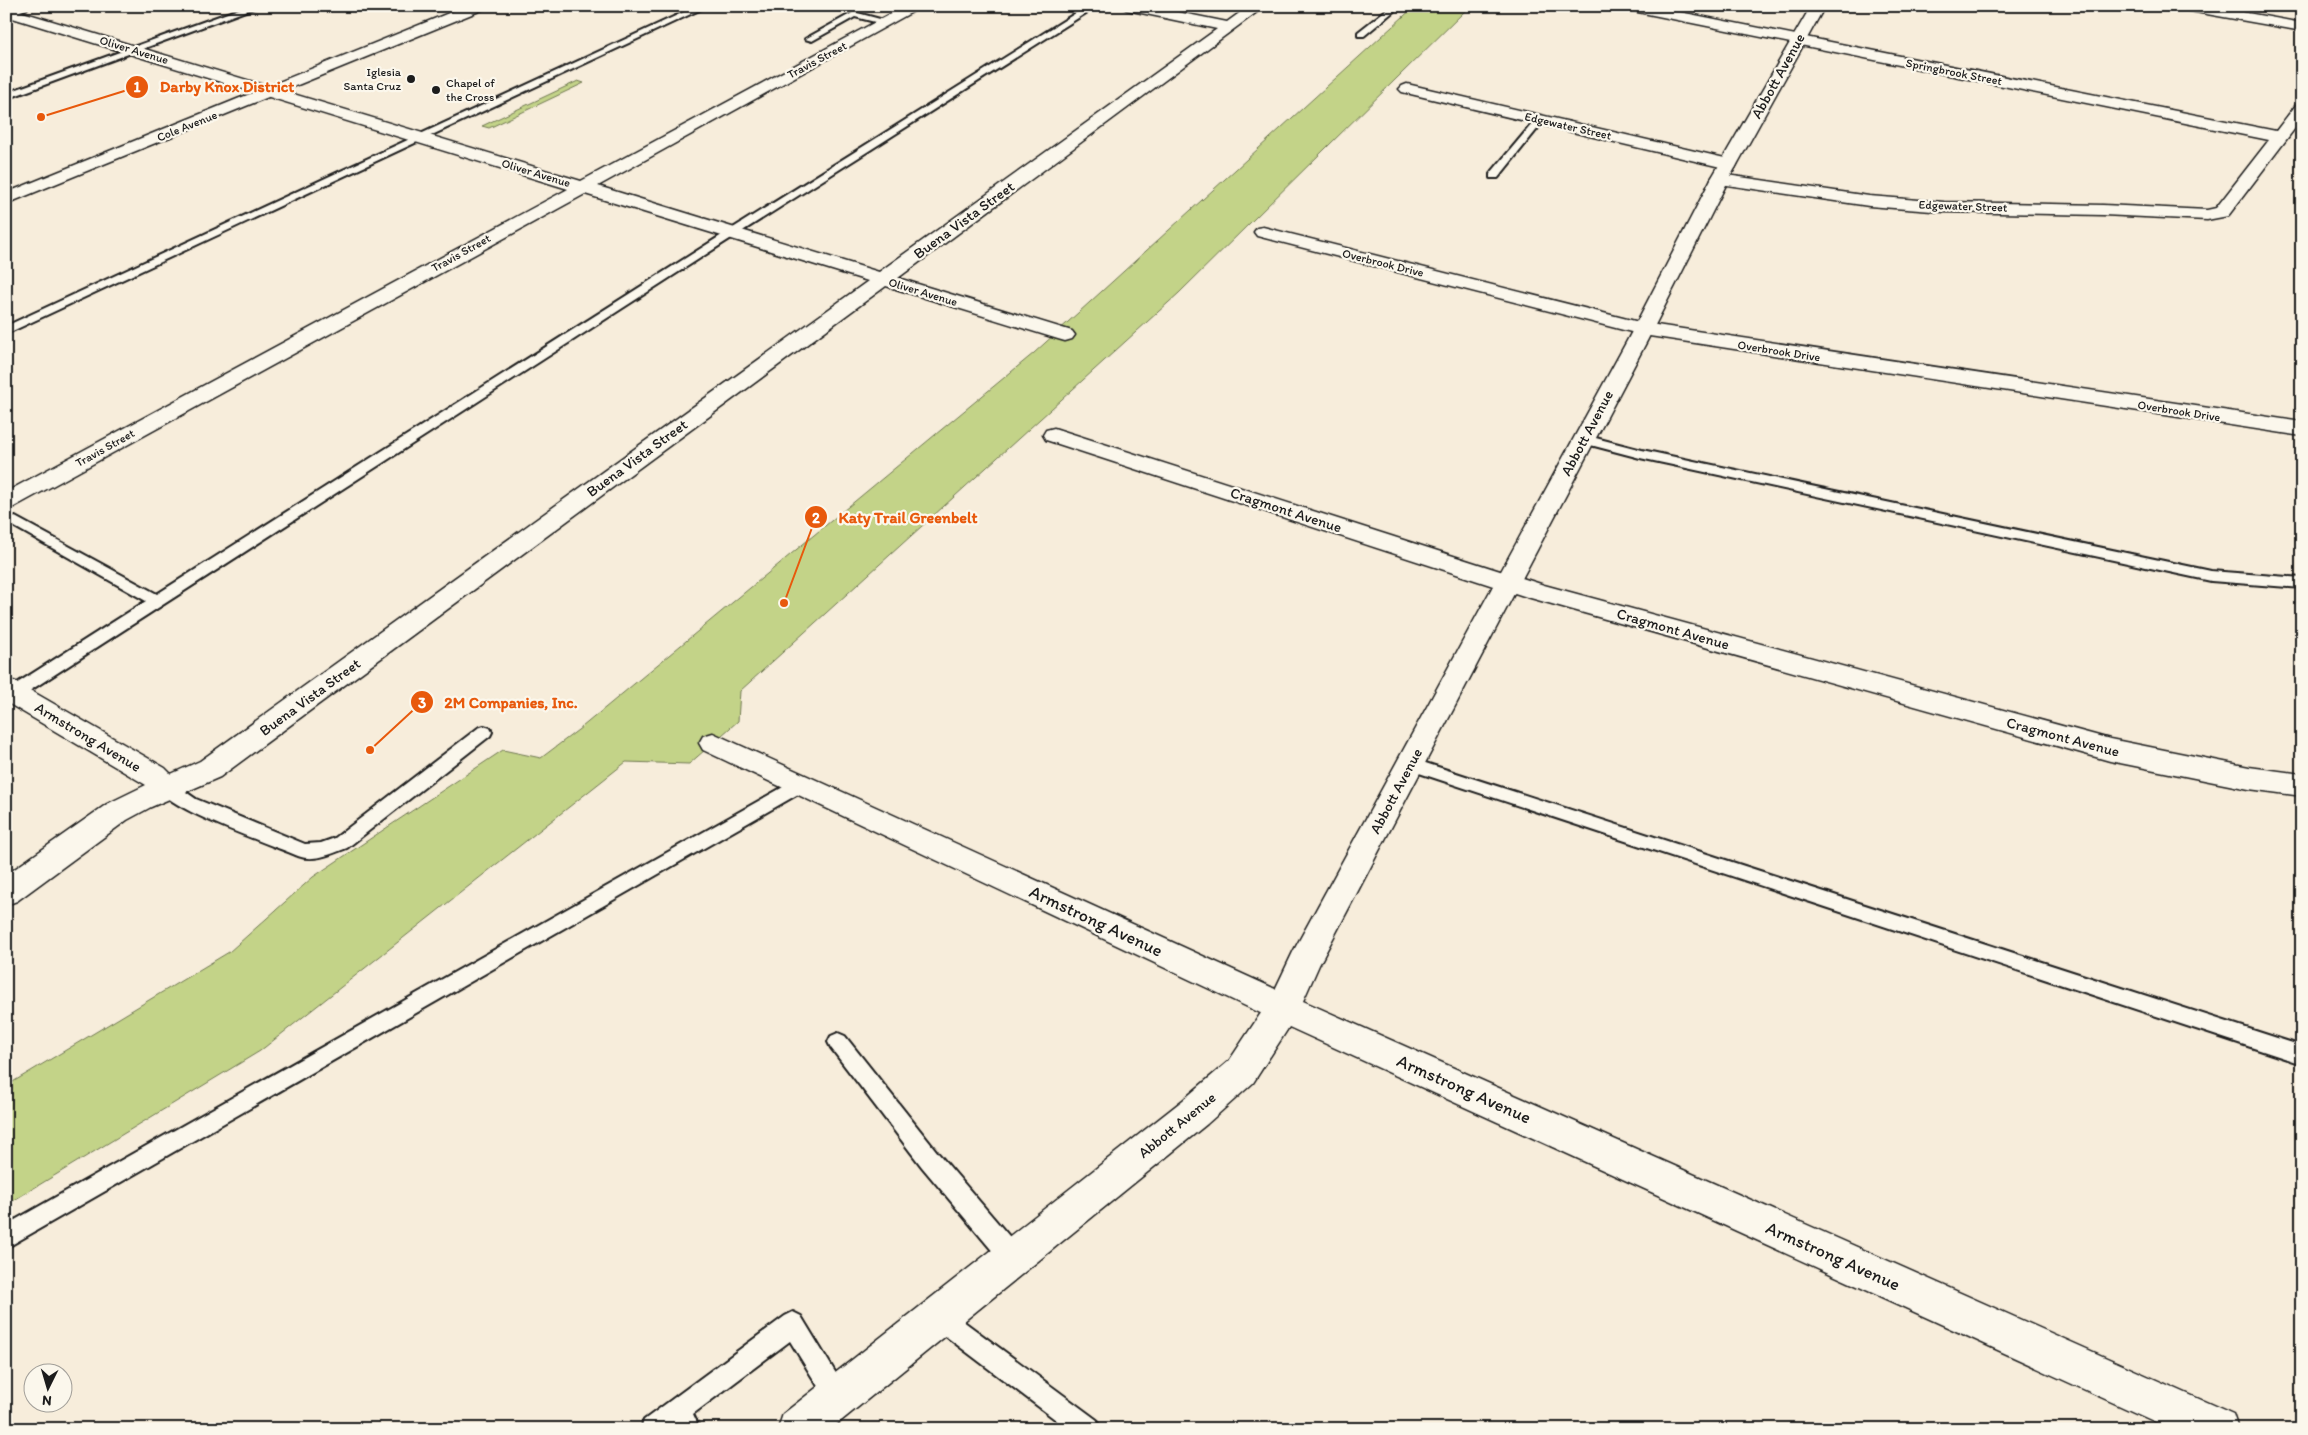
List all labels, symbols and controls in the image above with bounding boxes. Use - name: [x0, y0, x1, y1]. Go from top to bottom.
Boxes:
- street label: Abbott Avenue: [1747, 30, 1809, 122]
- street label: Oliver Avenue: [98, 33, 171, 67]
- street label: Travis Street: [785, 38, 850, 82]
- street label: Springbrook Street: [1905, 56, 2004, 88]
- place label: Iglesia Santa Cruz: [343, 65, 402, 93]
- callout: Darby Knox District: [124, 71, 304, 102]
- marker: Iglesia Santa Cruz: [405, 73, 417, 85]
- place label: Chapel of the Cross: [446, 76, 495, 104]
- text: Darby Knox District: [160, 77, 294, 97]
- text: 1: [134, 78, 141, 96]
- marker: Chapel of the Cross: [430, 84, 442, 96]
- street label: Cole Avenue: [155, 107, 219, 144]
- street label: Edgewater Street: [1523, 109, 1613, 143]
- street label: Oliver Avenue: [500, 156, 573, 190]
- street label: Buena Vista Street: [910, 177, 1018, 263]
- street label: Edgewater Street: [1918, 197, 2008, 215]
- street label: Travis Street: [429, 231, 493, 275]
- street label: Overbrook Drive: [1341, 246, 1426, 280]
- street label: Oliver Avenue: [887, 275, 960, 309]
- street label: Overbrook Drive: [1737, 338, 1822, 364]
- street label: Abbott Avenue: [1557, 387, 1617, 479]
- street label: Overbrook Drive: [2137, 398, 2222, 424]
- street label: Buena Vista Street: [583, 415, 691, 501]
- street label: Travis Street: [73, 426, 137, 470]
- street label: Cragmont Avenue: [1228, 483, 1344, 537]
- callout: Katy Trail Greenbelt: [804, 502, 987, 533]
- text: Katy Trail Greenbelt: [839, 508, 977, 528]
- text: 2: [812, 509, 820, 527]
- street label: Cragmont Avenue: [1615, 604, 1731, 654]
- street label: Buena Vista Street: [256, 654, 364, 740]
- callout: 2M Companies, Inc.: [409, 687, 588, 718]
- text: 2M Companies, Inc.: [444, 693, 578, 713]
- text: 3: [418, 694, 426, 712]
- street label: Armstrong Avenue: [32, 698, 144, 776]
- street label: Cragmont Avenue: [2005, 713, 2121, 761]
- street label: Abbott Avenue: [1366, 745, 1426, 837]
- street label: Armstrong Avenue: [1026, 880, 1166, 962]
- street label: Armstrong Avenue: [1393, 1050, 1535, 1128]
- street label: Abbott Avenue: [1135, 1088, 1219, 1162]
- street label: Armstrong Avenue: [1762, 1217, 1904, 1295]
- north arrow: [22, 1362, 72, 1412]
- text: N: [41, 1392, 52, 1409]

